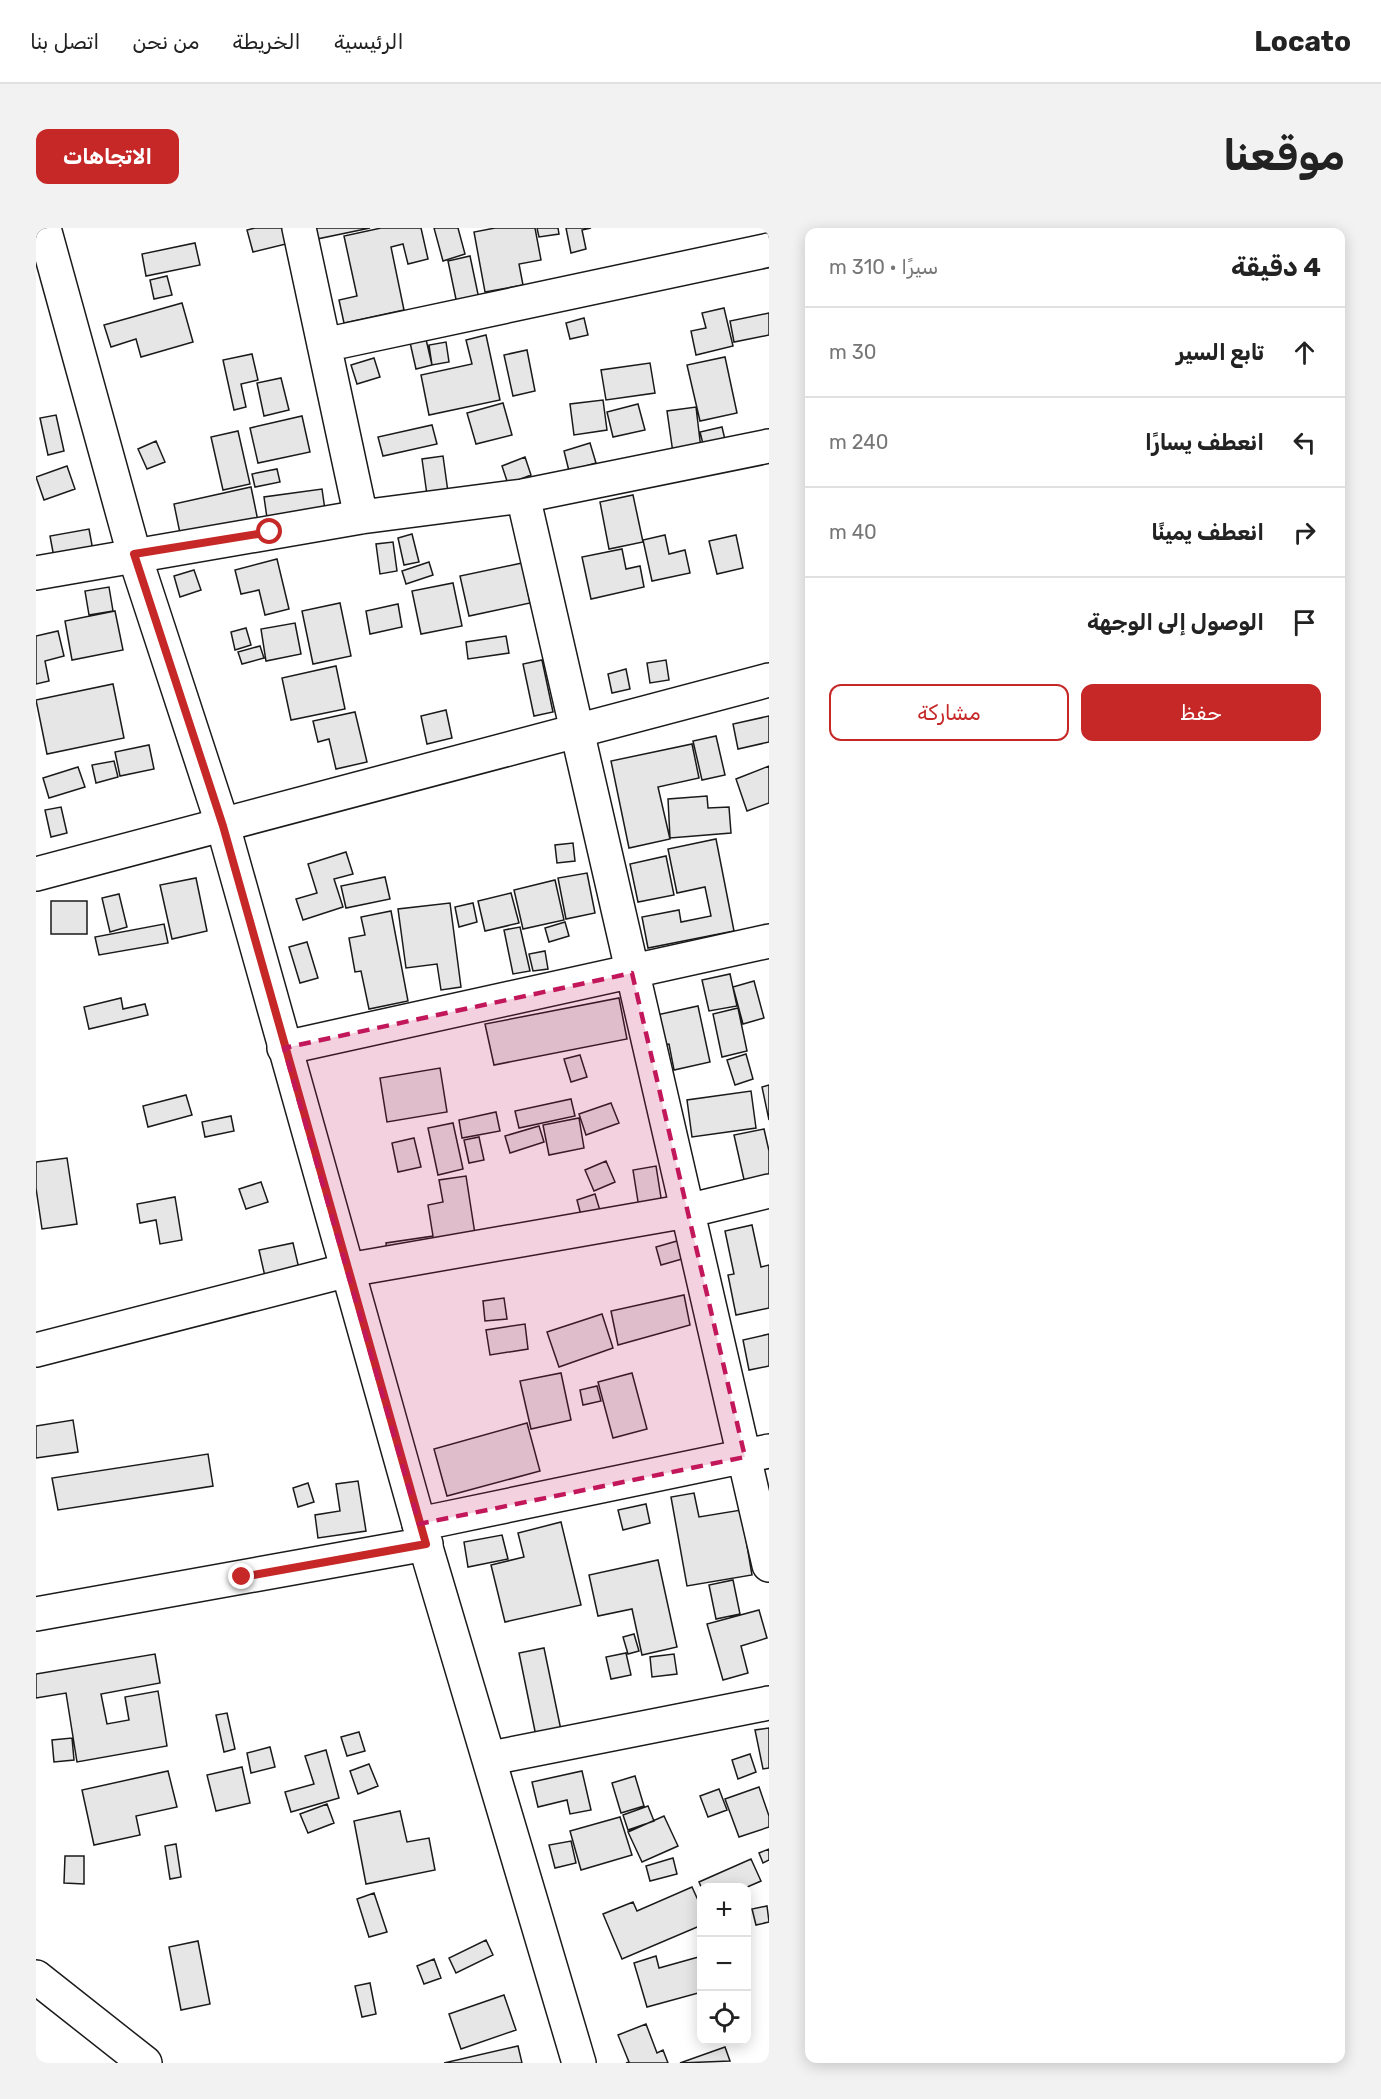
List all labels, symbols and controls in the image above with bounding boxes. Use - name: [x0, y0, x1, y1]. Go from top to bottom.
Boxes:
- text: Locato: [1254, 25, 1351, 58]
- text: اتصل بنا: [30, 29, 99, 54]
- text: من نحن: [132, 29, 199, 54]
- text: الخريطة: [232, 29, 301, 54]
- text: الرئيسية: [334, 29, 404, 54]
- button: الاتجاهات: [36, 129, 179, 184]
- text: موقعنا: [1223, 131, 1345, 181]
- text: 4 دقيقة: [1231, 252, 1321, 283]
- text: سيرًا · 310 m: [829, 255, 938, 279]
- icon: ahead: [1288, 336, 1321, 369]
- text: تابع السير: [1176, 339, 1264, 366]
- text: 30 m: [829, 340, 876, 364]
- icon: left: [1288, 426, 1321, 459]
- text: انعطف يسارًا: [1145, 429, 1264, 456]
- text: 240 m: [829, 430, 888, 454]
- icon: right: [1288, 516, 1321, 549]
- route start: [256, 518, 282, 544]
- text: انعطف يمينًا: [1151, 519, 1264, 546]
- text: 40 m: [829, 520, 877, 544]
- icon: arrive: [1288, 606, 1321, 639]
- text: الوصول إلى الوجهة: [1087, 609, 1264, 636]
- button: مشاركة: [829, 684, 1069, 741]
- button: حفظ: [1081, 684, 1321, 741]
- route end: [228, 1563, 254, 1589]
- map controls: [697, 1883, 751, 2045]
- button: +: [697, 1883, 751, 1937]
- button: −: [697, 1937, 751, 1991]
- button: locate: [697, 1991, 751, 2045]

